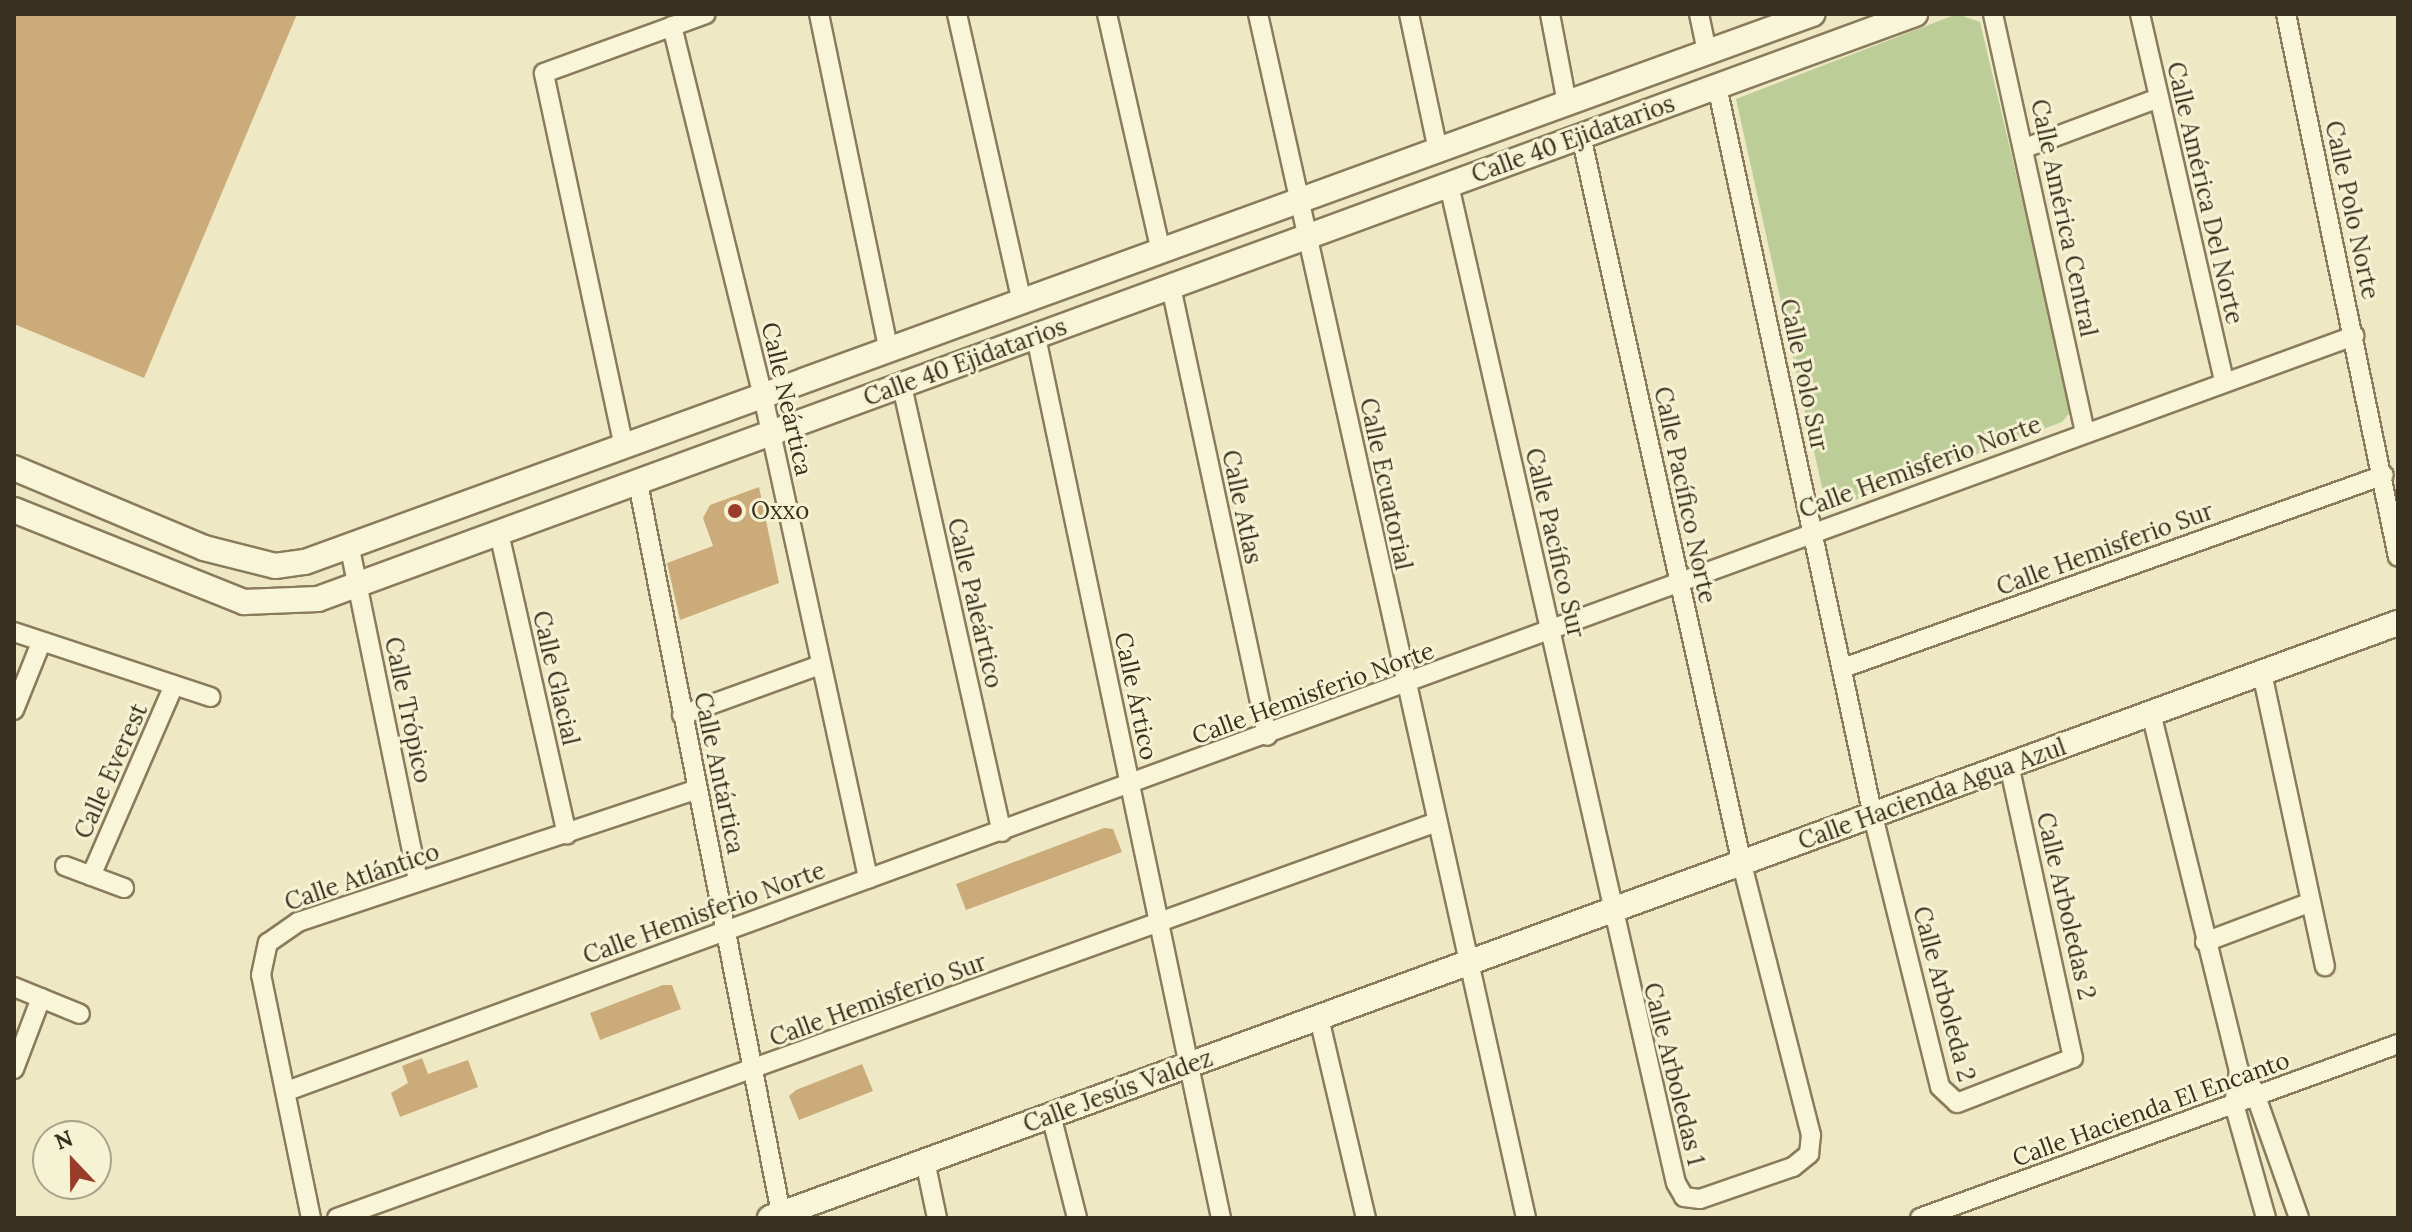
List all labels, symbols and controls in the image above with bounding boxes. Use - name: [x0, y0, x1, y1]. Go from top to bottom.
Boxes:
- street label: Calle América Del Norte: [2161, 59, 2249, 327]
- street label: Calle 40 Ejidatarios: [1468, 89, 1678, 189]
- street label: Calle América Central: [2025, 97, 2103, 339]
- street label: Calle Polo Norte: [2319, 118, 2385, 302]
- street label: Calle Polo Sur: [1774, 296, 1834, 454]
- street label: Calle 40 Ejidatarios: [860, 312, 1070, 412]
- street label: Calle Neártica: [755, 319, 819, 479]
- street label: Calle Pacífico Norte: [1648, 384, 1722, 606]
- street label: Calle Ecuatorial: [1354, 395, 1418, 573]
- street label: Calle Hemisferio Norte: [1795, 410, 2045, 524]
- street label: Calle Pacífico Sur: [1519, 445, 1591, 641]
- street label: Calle Atlas: [1216, 447, 1268, 567]
- street label: Calle Hemisferio Sur: [1993, 496, 2217, 602]
- place label: Oxxo: [751, 497, 809, 525]
- marker: Oxxo: [726, 502, 744, 520]
- street label: Calle Paleártico: [941, 515, 1009, 691]
- street label: Calle Glacial: [527, 608, 585, 748]
- street label: Calle Ártico: [1108, 630, 1164, 762]
- street label: Calle Trópico: [378, 634, 438, 786]
- street label: Calle Hemisferio Norte: [1188, 636, 1438, 750]
- street label: Calle Antártica: [688, 690, 750, 856]
- street label: Calle Everest: [68, 699, 154, 843]
- street label: Calle Hacienda Agua Azul: [1794, 732, 2070, 856]
- street label: Calle Arboledas 2: [2030, 810, 2102, 1002]
- street label: Calle Atlántico: [281, 837, 443, 917]
- street label: Calle Hemisferio Norte: [579, 856, 829, 970]
- street label: Calle Arboleda 2: [1907, 903, 1981, 1085]
- street label: Calle Hemisferio Sur: [766, 947, 990, 1053]
- street label: Calle Arboledas 1: [1637, 980, 1711, 1168]
- street label: Calle Jesús Valdez: [1019, 1043, 1217, 1139]
- street label: Calle Hacienda El Encanto: [2009, 1045, 2293, 1173]
- north arrow: [32, 1120, 112, 1200]
- text: N: [51, 1123, 77, 1156]

